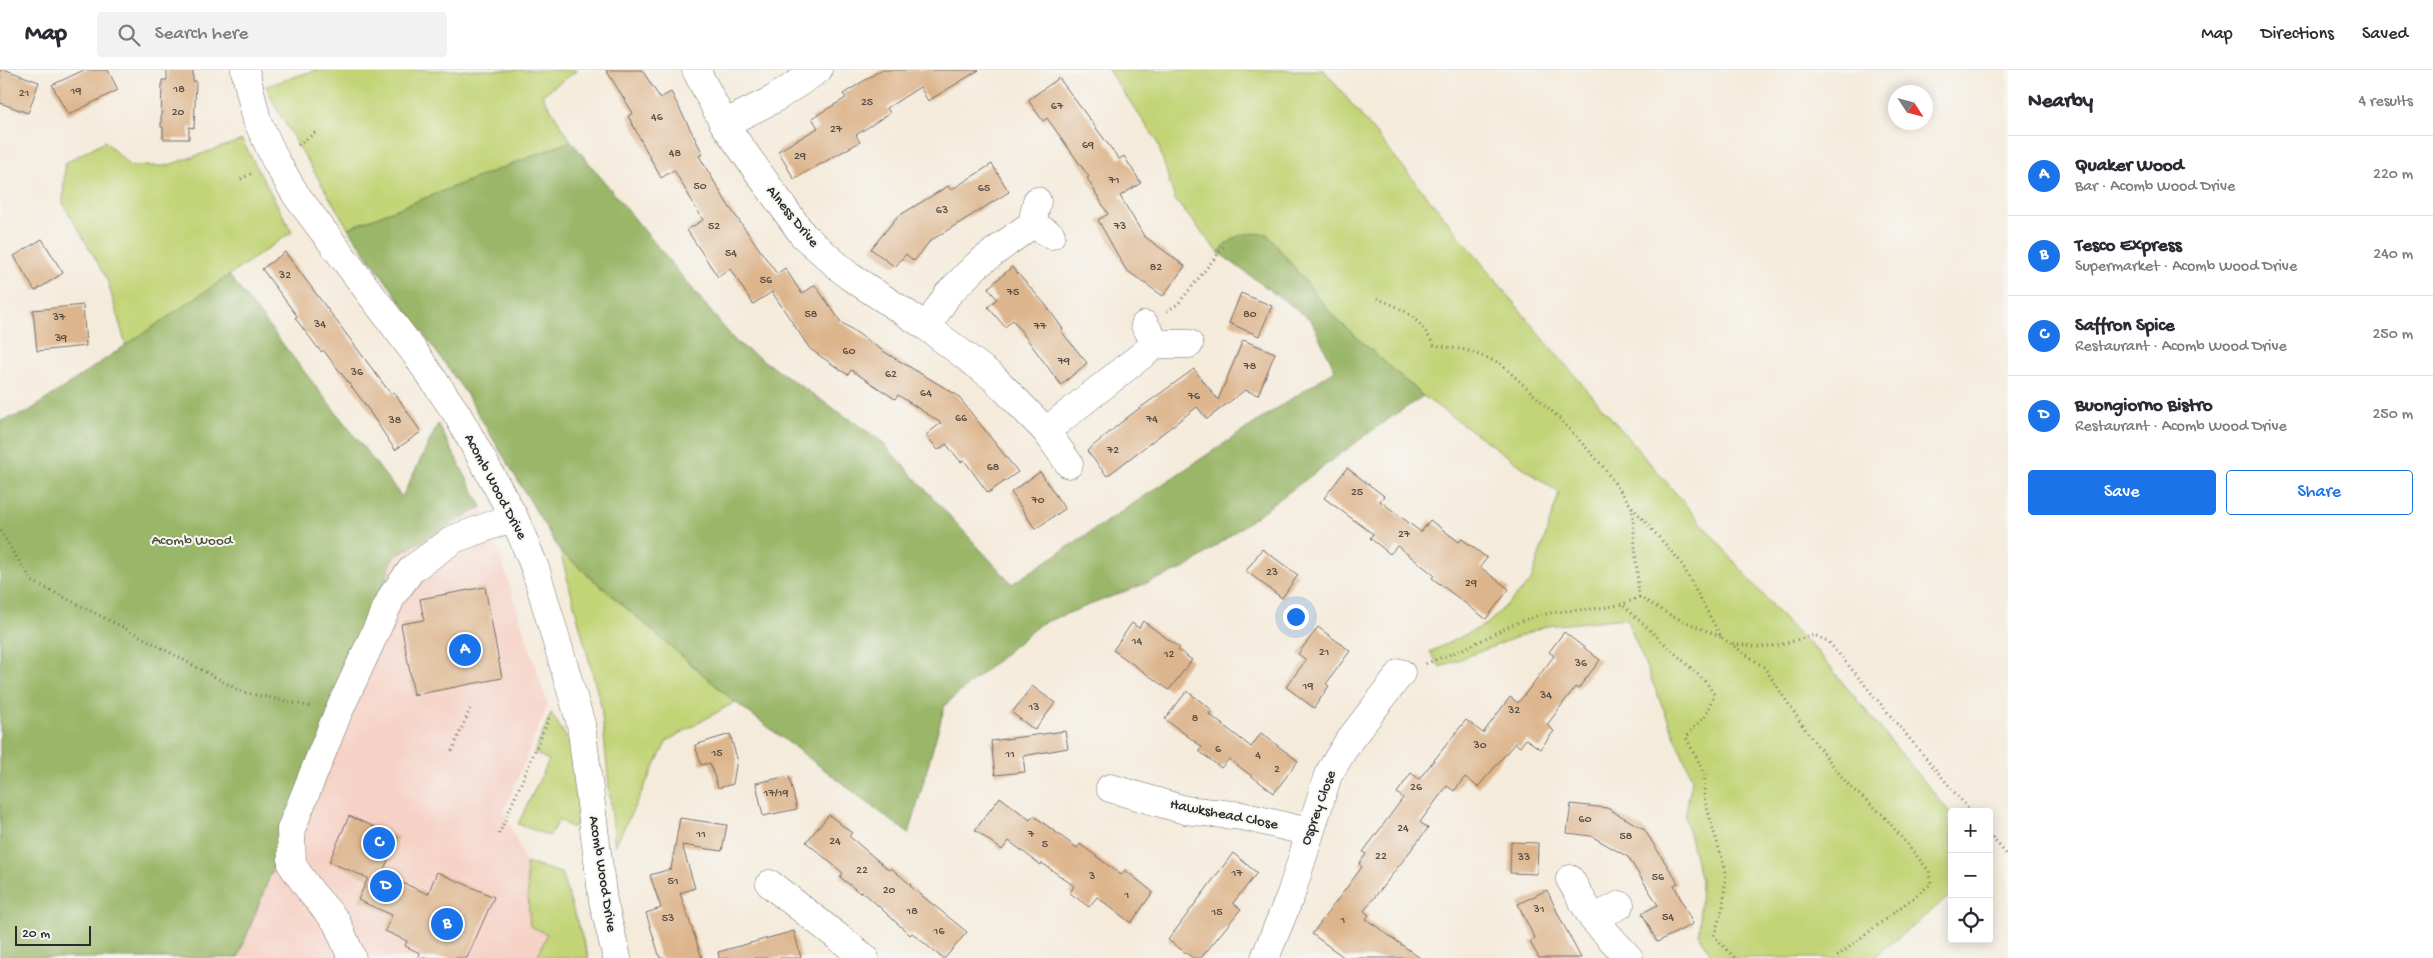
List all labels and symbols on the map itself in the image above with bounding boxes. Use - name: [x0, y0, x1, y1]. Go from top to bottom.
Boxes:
- house number: 18: [172, 83, 185, 97]
- house number: 19: [70, 85, 81, 99]
- north arrow: [1888, 85, 1933, 130]
- house number: 21: [19, 87, 30, 101]
- house number: 25: [861, 96, 873, 110]
- house number: 67: [1051, 100, 1064, 114]
- house number: 20: [172, 106, 185, 120]
- house number: 46: [651, 111, 664, 125]
- house number: 27: [830, 123, 843, 137]
- house number: 69: [1082, 139, 1094, 153]
- house number: 48: [669, 147, 682, 161]
- house number: 29: [794, 150, 806, 164]
- house number: 71: [1107, 174, 1120, 188]
- house number: 50: [693, 180, 707, 194]
- street label: Alness Drive: [762, 182, 823, 252]
- house number: 65: [978, 182, 990, 196]
- house number: 63: [936, 204, 948, 218]
- house number: 52: [708, 220, 720, 234]
- house number: 73: [1113, 220, 1126, 234]
- house number: 54: [725, 247, 737, 261]
- house number: 82: [1150, 261, 1162, 275]
- house number: 32: [278, 269, 291, 283]
- house number: 56: [760, 274, 773, 288]
- house number: 75: [1006, 286, 1019, 300]
- house number: 58: [805, 308, 818, 322]
- house number: 80: [1243, 308, 1257, 322]
- house number: 37: [52, 311, 66, 325]
- house number: 34: [313, 318, 326, 332]
- house number: 77: [1033, 320, 1047, 334]
- house number: 39: [54, 332, 67, 346]
- house number: 60: [843, 345, 856, 359]
- house number: 79: [1057, 355, 1070, 369]
- house number: 78: [1243, 360, 1257, 374]
- house number: 36: [350, 366, 364, 380]
- house number: 62: [885, 368, 897, 382]
- house number: 64: [920, 387, 932, 401]
- house number: 76: [1187, 390, 1201, 404]
- house number: 66: [955, 412, 968, 426]
- house number: 74: [1145, 413, 1158, 427]
- house number: 38: [388, 414, 402, 428]
- street label: Acomb Wood Drive: [460, 431, 531, 543]
- house number: 72: [1106, 444, 1119, 458]
- house number: 68: [987, 461, 1000, 475]
- house number: 25: [1351, 486, 1363, 500]
- house number: 70: [1030, 494, 1045, 508]
- house number: 27: [1398, 528, 1411, 542]
- park label: Acomb Wood: [152, 532, 234, 550]
- house number: 23: [1266, 566, 1278, 580]
- house number: 29: [1465, 577, 1477, 591]
- your location: [1283, 604, 1309, 630]
- pin: A: [449, 631, 481, 669]
- house number: 14: [1131, 635, 1143, 649]
- house number: 21: [1319, 646, 1330, 660]
- house number: 12: [1163, 648, 1174, 662]
- house number: 36: [1574, 657, 1588, 671]
- house number: 19: [1302, 680, 1313, 694]
- house number: 34: [1539, 689, 1552, 703]
- house number: 13: [1027, 701, 1040, 715]
- house number: 32: [1507, 704, 1520, 718]
- house number: 8: [1192, 712, 1199, 726]
- house number: 30: [1472, 739, 1487, 753]
- house number: 6: [1215, 743, 1222, 757]
- house number: 15: [710, 747, 723, 761]
- house number: 11: [1004, 748, 1015, 762]
- house number: 4: [1255, 749, 1261, 763]
- house number: 2: [1274, 763, 1280, 777]
- street label: Osprey Close: [1297, 768, 1341, 848]
- house number: 26: [1410, 781, 1423, 795]
- house number: 17/19: [763, 787, 788, 801]
- street label: Hawkshead Close: [1168, 796, 1280, 834]
- house number: 60: [1579, 813, 1592, 827]
- street label: Acomb Wood Drive: [584, 815, 620, 934]
- house number: 24: [1397, 822, 1409, 836]
- pin: C: [363, 824, 395, 862]
- house number: 11: [695, 828, 706, 842]
- house number: 7: [1027, 828, 1035, 842]
- house number: 58: [1620, 830, 1633, 844]
- house number: 24: [829, 835, 841, 849]
- house number: 5: [1042, 838, 1048, 852]
- house number: 22: [1375, 850, 1387, 864]
- house number: 33: [1517, 851, 1530, 865]
- house number: 22: [856, 864, 868, 878]
- pin: D: [370, 867, 402, 905]
- house number: 17: [1230, 867, 1243, 881]
- house number: 3: [1088, 870, 1095, 884]
- house number: 56: [1652, 871, 1665, 885]
- house number: 51: [667, 875, 679, 889]
- house number: 20: [883, 884, 896, 898]
- house number: 1: [1124, 889, 1130, 903]
- house number: 31: [1532, 903, 1545, 917]
- pin: B: [431, 905, 463, 943]
- house number: 18: [905, 905, 918, 919]
- house number: 15: [1210, 906, 1223, 920]
- house number: 54: [1662, 911, 1674, 925]
- house number: 53: [662, 912, 674, 926]
- house number: 1: [1340, 914, 1346, 928]
- scale bar: [15, 923, 91, 946]
- house number: 16: [933, 925, 945, 939]

